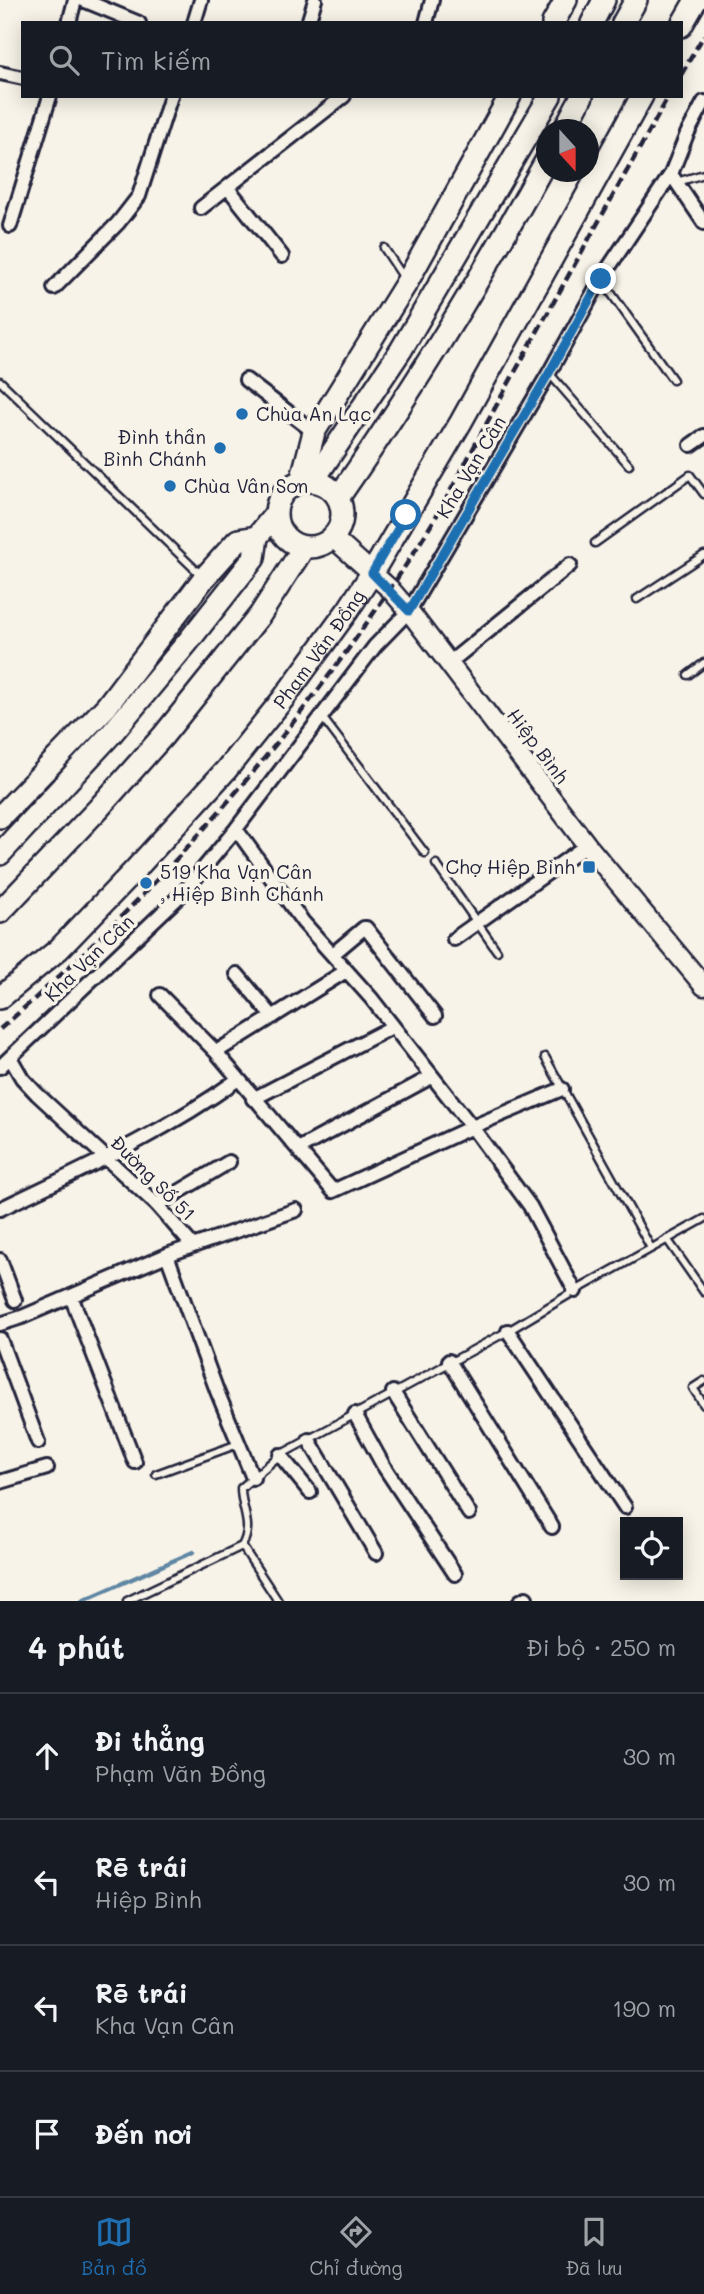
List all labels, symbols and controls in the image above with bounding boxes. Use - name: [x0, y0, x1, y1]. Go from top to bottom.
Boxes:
- search box: [21, 21, 683, 98]
- icon: search: [45, 41, 83, 79]
- text: Tìm kiếm: [101, 43, 211, 77]
- north arrow: [536, 119, 599, 182]
- route end: [585, 263, 616, 294]
- place label: Chùa An Lạc: [256, 401, 371, 426]
- marker: Chùa An Lạc: [234, 406, 250, 422]
- street label: Kha Vạn Cân: [430, 411, 511, 523]
- place label: Đình thần Bình Chánh: [104, 424, 206, 471]
- marker: Đình thần Bình Chánh: [212, 440, 228, 456]
- place label: Chùa Vân Sơn: [184, 473, 308, 498]
- marker: Chùa Vân Sơn: [162, 478, 178, 494]
- route start: [390, 499, 421, 530]
- street label: Phạm Văn Đồng: [267, 585, 370, 714]
- street label: Hiệp Bình: [502, 703, 575, 788]
- place label: Chợ Hiệp Bình: [445, 854, 575, 879]
- place label: 519 Kha Vạn Cân , Hiệp Bình Chánh: [160, 859, 323, 906]
- marker: Chợ Hiệp Bình: [581, 859, 597, 875]
- marker: 519 Kha Vạn Cân , Hiệp Bình Chánh: [138, 875, 154, 891]
- street label: Kha Vạn Cân: [39, 909, 139, 1007]
- street label: Đường Số 51: [105, 1130, 201, 1226]
- map controls: [620, 1517, 683, 1580]
- button: locate: [620, 1517, 683, 1580]
- text: 4 phút: [28, 1627, 125, 1667]
- text: Đi bộ · 250 m: [526, 1632, 676, 1662]
- text: Đi thẳng: [95, 1724, 205, 1758]
- icon: ahead: [28, 1737, 66, 1775]
- text: 30 m: [623, 1741, 676, 1771]
- text: Phạm Văn Đồng: [95, 1758, 266, 1788]
- text: Rẽ trái: [95, 1850, 188, 1884]
- icon: left: [28, 1863, 66, 1901]
- text: 30 m: [623, 1867, 676, 1897]
- text: Hiệp Bình: [95, 1884, 201, 1914]
- text: Rẽ trái: [95, 1976, 188, 2010]
- icon: left: [28, 1989, 66, 2027]
- text: 190 m: [612, 1993, 676, 2023]
- text: Kha Vạn Cân: [95, 2010, 235, 2040]
- icon: arrive: [28, 2115, 66, 2153]
- text: Đến nơi: [95, 2117, 193, 2151]
- tab: Bản đồ: [81, 2213, 147, 2280]
- tab: Chỉ đường: [309, 2213, 403, 2280]
- tab: Đã lưu: [565, 2213, 623, 2280]

